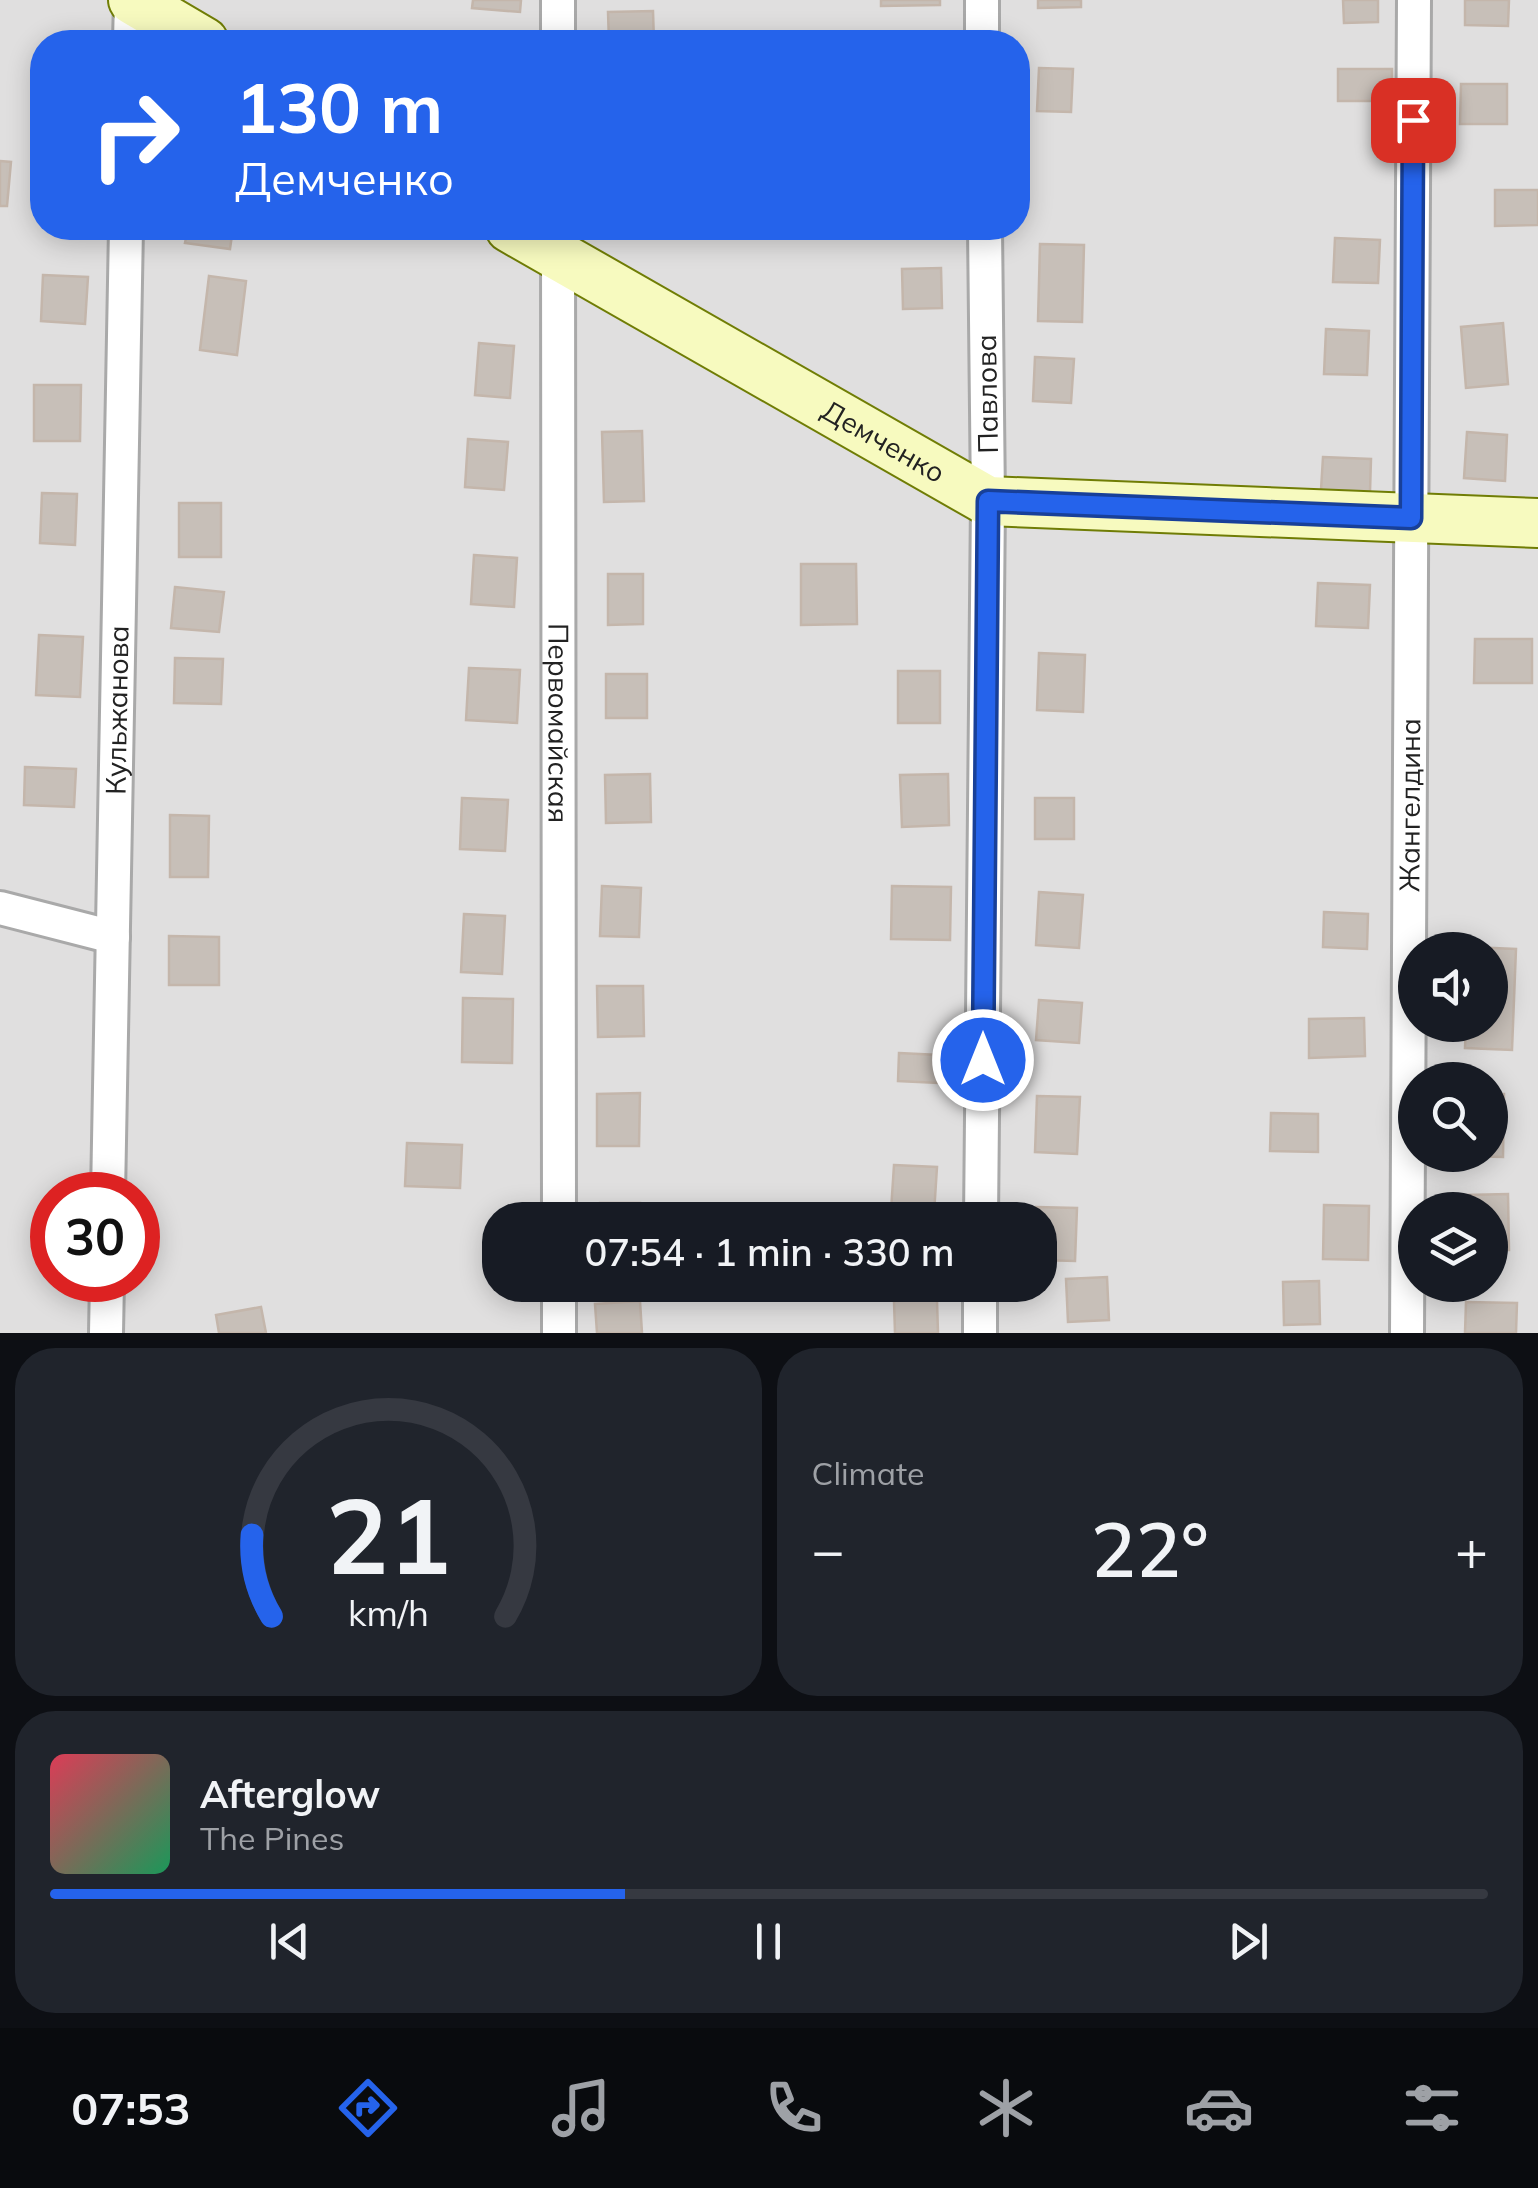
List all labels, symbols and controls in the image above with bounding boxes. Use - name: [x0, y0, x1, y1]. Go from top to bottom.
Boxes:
- text: 130 m: [235, 63, 443, 151]
- icon: right: [70, 70, 200, 200]
- pin: [1371, 78, 1456, 163]
- icon: arrive: [1386, 93, 1441, 148]
- text: Демченко: [235, 150, 454, 206]
- street label: Павлова: [968, 334, 1005, 454]
- street label: Демченко: [816, 392, 951, 490]
- street label: Первомайская: [541, 623, 577, 823]
- street label: Кульжанова: [97, 625, 136, 795]
- street label: Жангелдина: [1391, 718, 1427, 892]
- map controls: [1398, 932, 1508, 1302]
- button: sound: [1398, 932, 1508, 1042]
- position arrow: [931, 1008, 1035, 1112]
- button: search: [1398, 1062, 1508, 1172]
- speed limit sign: 30: [30, 1172, 160, 1302]
- button: layers: [1398, 1192, 1508, 1302]
- text: 07:54 · 1 min · 330 m: [584, 1228, 955, 1276]
- text: Climate: [812, 1453, 924, 1493]
- text: 21: [326, 1469, 451, 1600]
- text: 22°: [1091, 1502, 1209, 1596]
- text: −: [812, 1515, 845, 1584]
- text: +: [1455, 1515, 1488, 1584]
- text: km/h: [348, 1590, 429, 1635]
- text: Afterglow: [200, 1770, 380, 1818]
- text: The Pines: [200, 1818, 344, 1858]
- icon: previous: [262, 1914, 317, 1969]
- icon: pause: [741, 1914, 796, 1969]
- icon: next: [1221, 1914, 1276, 1969]
- icon: directions: [333, 2073, 403, 2143]
- icon: music: [546, 2073, 616, 2143]
- icon: phone: [759, 2073, 829, 2143]
- icon: climate: [971, 2073, 1041, 2143]
- icon: car: [1184, 2073, 1254, 2143]
- icon: filters: [1397, 2073, 1467, 2143]
- text: 07:53: [71, 2080, 191, 2136]

